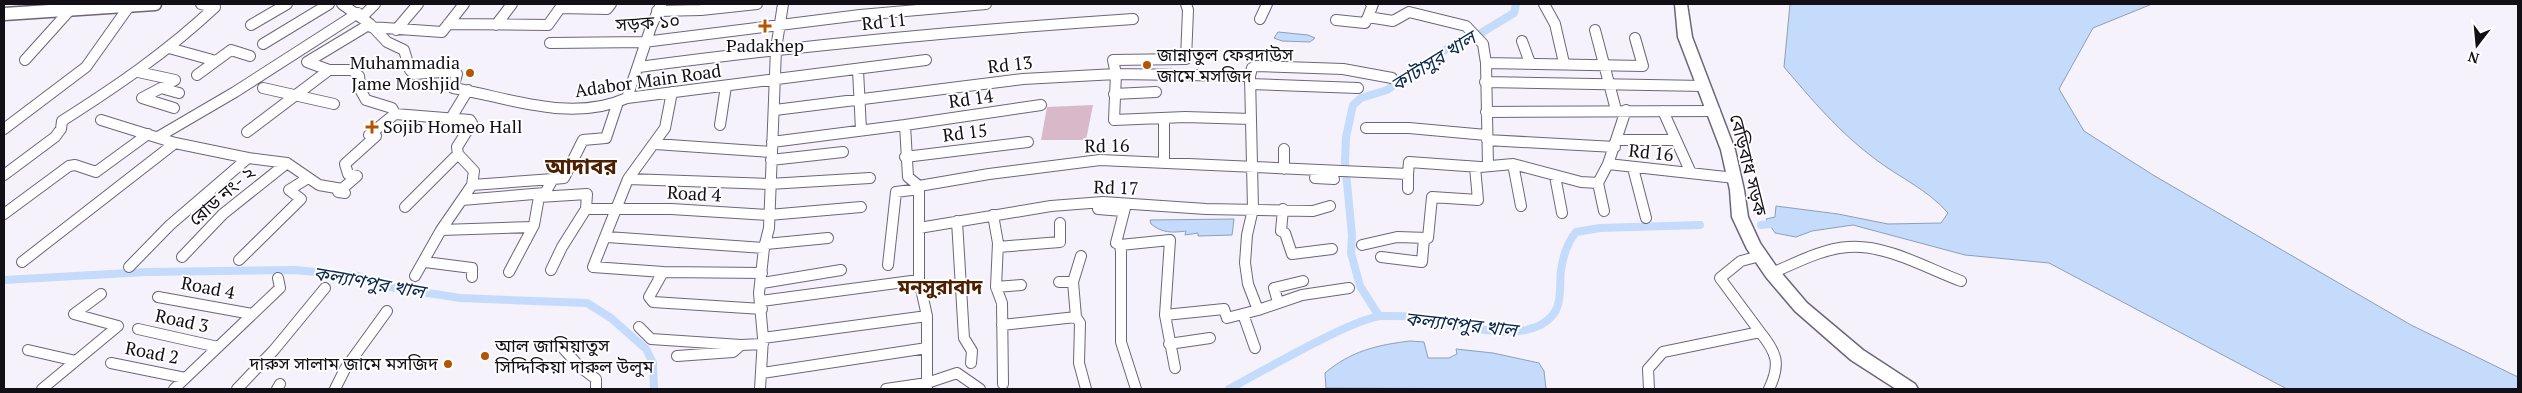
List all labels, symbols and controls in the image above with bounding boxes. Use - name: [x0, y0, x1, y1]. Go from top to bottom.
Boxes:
- street label: Rd 11: [860, 7, 908, 35]
- street label: সড়ক ১০: [614, 8, 681, 36]
- marker: Padakhep: [758, 19, 772, 33]
- north arrow: [2452, 20, 2502, 70]
- water label: কাটাসুর খাল: [1386, 23, 1483, 96]
- place label: Padakhep: [726, 33, 804, 57]
- place label: জান্নাতুল ফেরদাউস জামে মসজিদ: [1156, 42, 1294, 87]
- text: N: [2465, 47, 2481, 69]
- place label: Muhammadia Jame Moshjid: [350, 50, 460, 95]
- street label: Rd 13: [986, 50, 1034, 78]
- street label: Adabor Main Road: [573, 58, 723, 102]
- marker: জান্নাতুল ফেরদাউস জামে মসজিদ: [1141, 59, 1153, 71]
- marker: Muhammadia Jame Moshjid: [464, 67, 476, 79]
- street label: Rd 14: [947, 83, 995, 113]
- street label: বেড়িবাধ সড়ক: [1725, 111, 1773, 219]
- place label: Sojib Homeo Hall: [383, 114, 522, 138]
- street label: Rd 15: [941, 117, 989, 147]
- marker: Sojib Homeo Hall: [365, 120, 379, 134]
- street label: Rd 16: [1084, 133, 1130, 157]
- street label: Rd 16: [1627, 138, 1675, 166]
- district label: আদাবর: [544, 151, 618, 180]
- street label: রোড নং- ২: [183, 160, 260, 231]
- street label: Rd 17: [1093, 174, 1139, 200]
- street label: Road 4: [666, 180, 722, 206]
- water label: কল্যাণপুর খাল: [312, 259, 431, 304]
- street label: Road 4: [179, 270, 237, 304]
- district label: মনসুরাবাদ: [897, 273, 983, 300]
- street label: Road 3: [153, 303, 211, 337]
- water label: কল্যাণপুর খাল: [1404, 305, 1522, 342]
- place label: আল জামিয়াতুস সিদ্দিকিয়া দারুল উলুম: [494, 333, 655, 378]
- street label: Road 2: [123, 335, 181, 369]
- marker: আল জামিয়াতুস সিদ্দিকিয়া দারুল উলুম: [479, 350, 491, 362]
- place label: দারুস সালাম জামে মসজিদ: [248, 351, 439, 375]
- marker: দারুস সালাম জামে মসজিদ: [442, 358, 454, 370]

